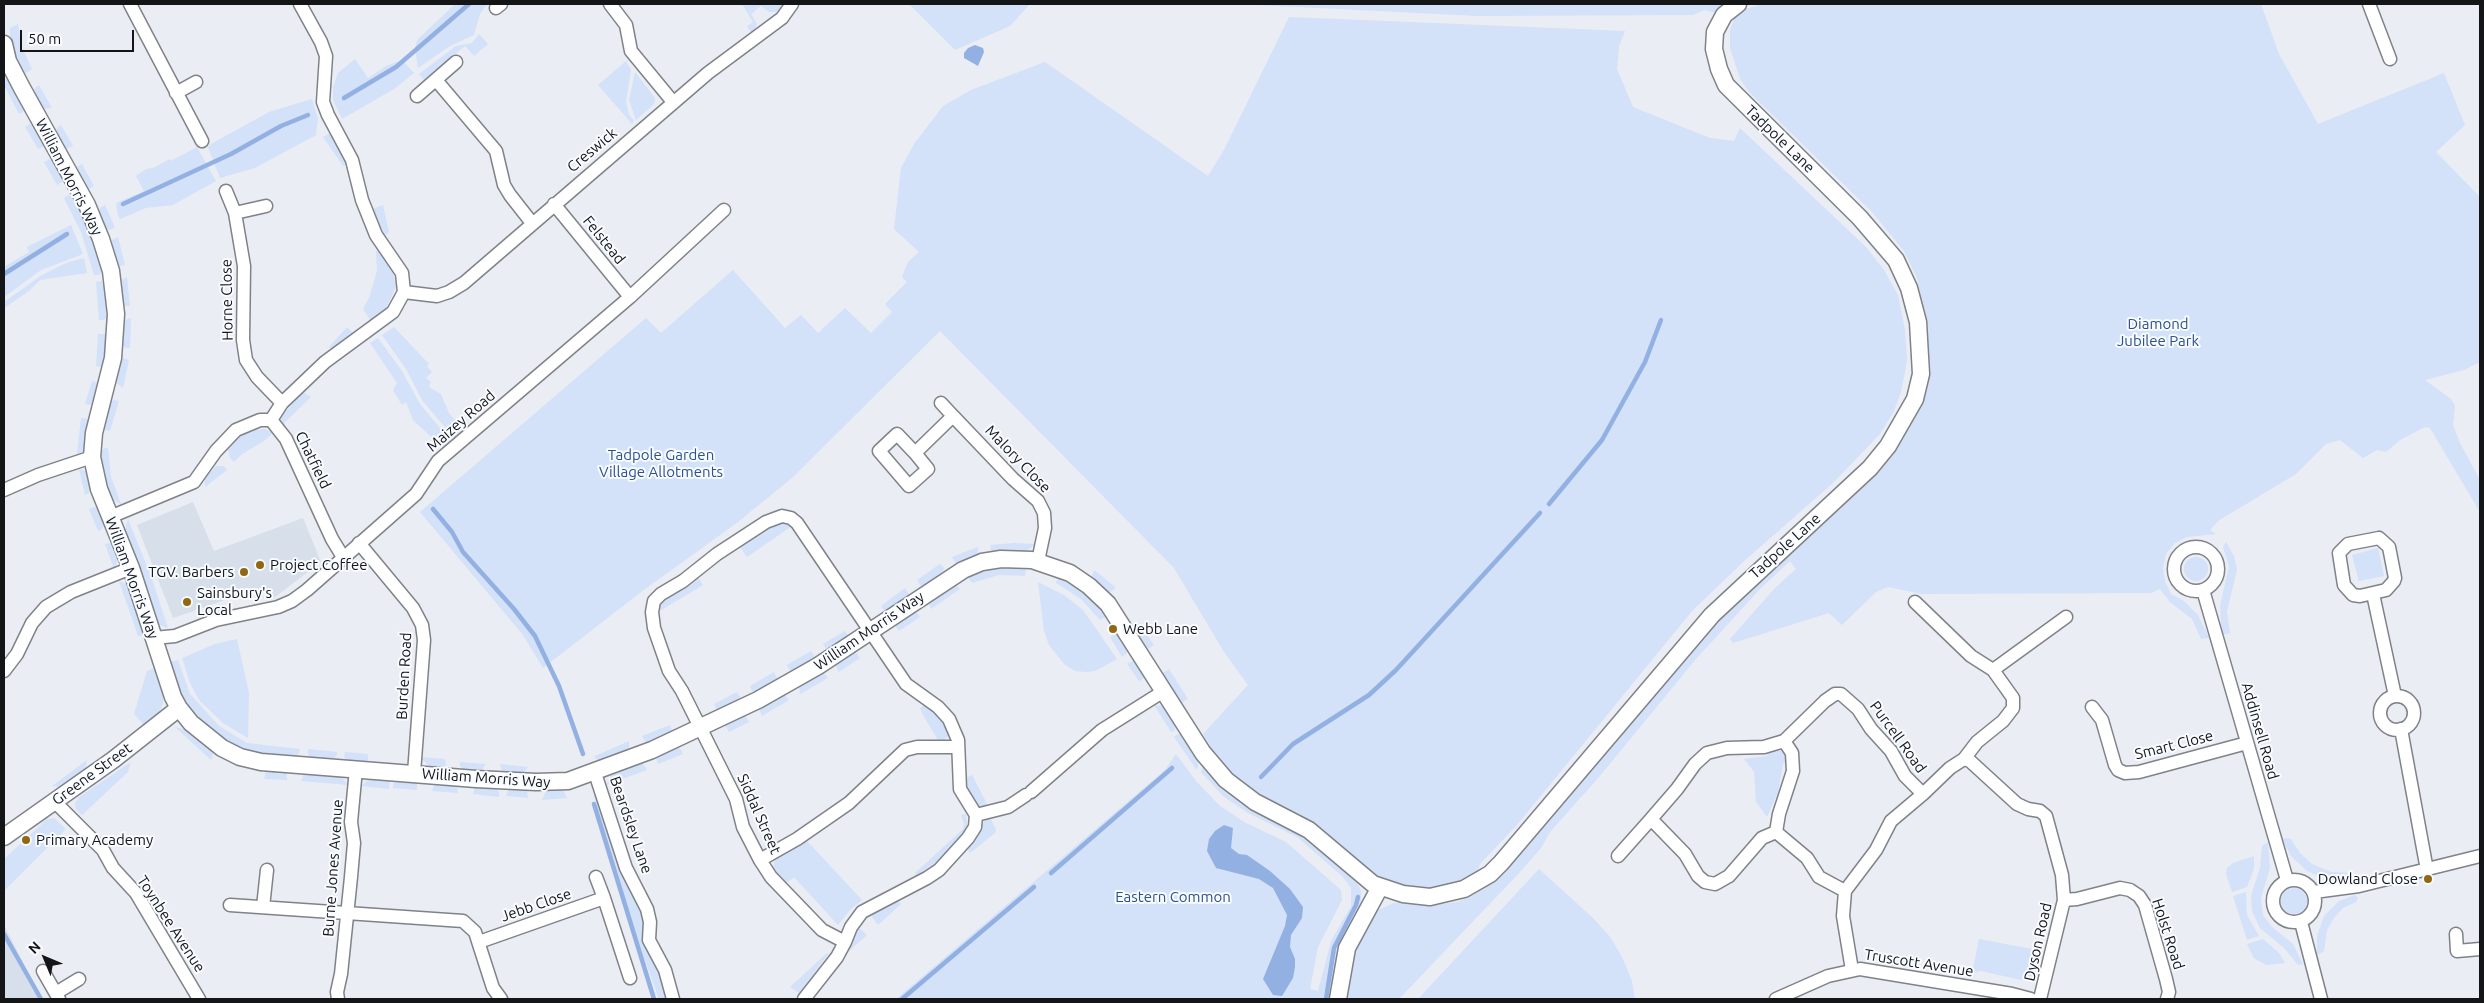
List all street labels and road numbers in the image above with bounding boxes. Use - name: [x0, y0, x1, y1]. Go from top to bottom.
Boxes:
- street label: Tadpole Lane: [1742, 101, 1818, 177]
- street label: William Morris Way: [32, 116, 106, 238]
- street label: Creswick: [563, 124, 621, 176]
- street label: Felstead: [579, 212, 629, 268]
- street label: Horne Close: [217, 259, 237, 341]
- street label: Maizey Road: [423, 386, 499, 456]
- street label: Malory Close: [981, 422, 1055, 496]
- street label: Chatfield: [291, 428, 335, 492]
- street label: Tadpole Lane: [1746, 509, 1824, 583]
- street label: William Morris Way: [102, 514, 162, 642]
- street label: William Morris Way: [811, 588, 927, 674]
- street label: Burden Road: [393, 632, 415, 720]
- street label: Addinsell Road: [2238, 680, 2282, 782]
- street label: Purcell Road: [1866, 698, 1930, 776]
- street label: Smart Close: [2133, 727, 2215, 763]
- street label: Greene Street: [49, 739, 135, 809]
- street label: William Morris Way: [421, 765, 551, 791]
- street label: Siddal Street: [733, 771, 785, 857]
- street label: Beardsley Lane: [606, 774, 656, 876]
- street label: Burne Jones Avenue: [319, 799, 347, 937]
- street label: Toynbee Avenue: [133, 872, 209, 976]
- street label: Jebb Close: [498, 885, 574, 925]
- street label: Holst Road: [2148, 896, 2188, 972]
- street label: Dyson Road: [2020, 901, 2056, 983]
- street label: Truscott Avenue: [1863, 946, 1975, 980]

